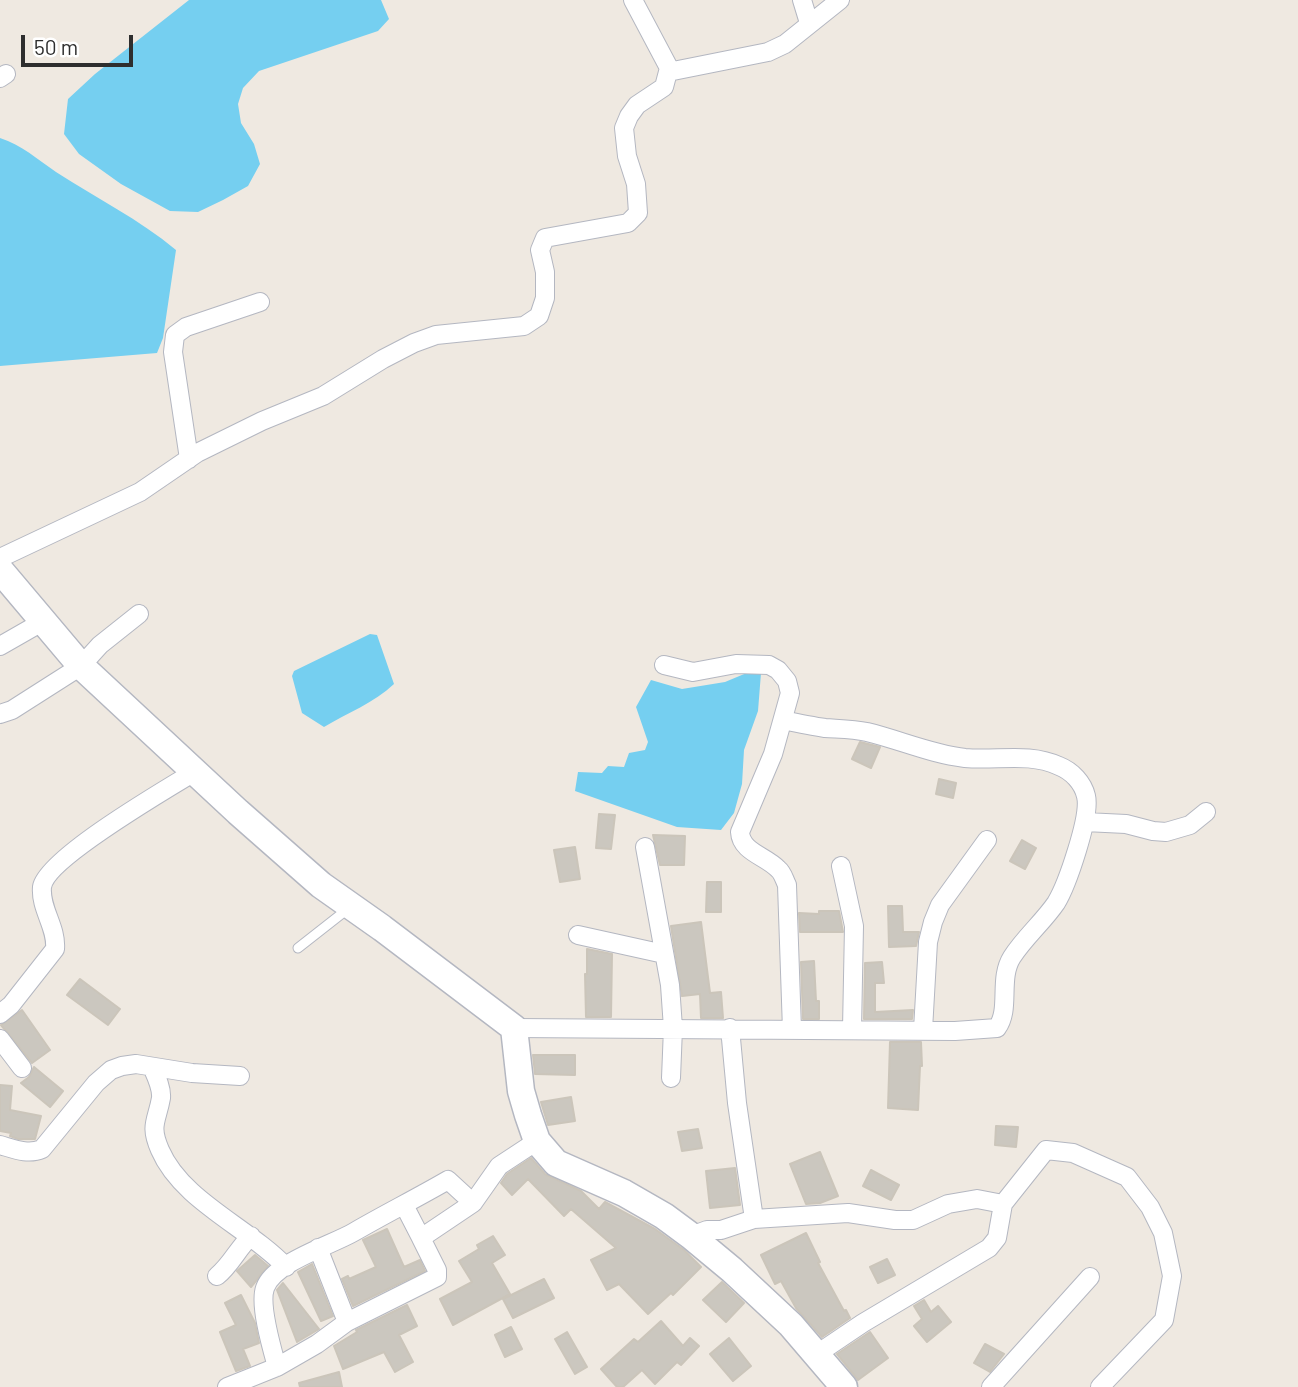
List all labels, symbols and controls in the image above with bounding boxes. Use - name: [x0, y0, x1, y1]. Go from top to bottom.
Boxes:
- scale bar: [24, 21, 136, 65]
- text: 50 m: [34, 34, 78, 59]

